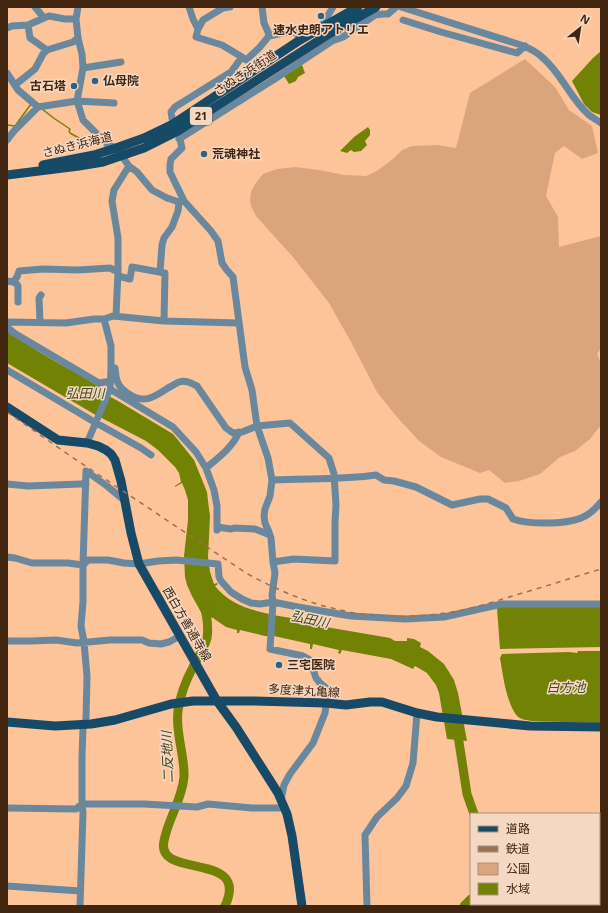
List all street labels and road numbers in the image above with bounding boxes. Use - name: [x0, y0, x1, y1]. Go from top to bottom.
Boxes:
- street label: さぬき浜街道: [210, 46, 279, 99]
- road number: 21: [190, 107, 212, 125]
- street label: さぬき浜海道: [40, 128, 114, 161]
- street label: 西白方善通寺線: [159, 583, 216, 664]
- street label: 多度津丸亀線: [268, 680, 340, 701]

